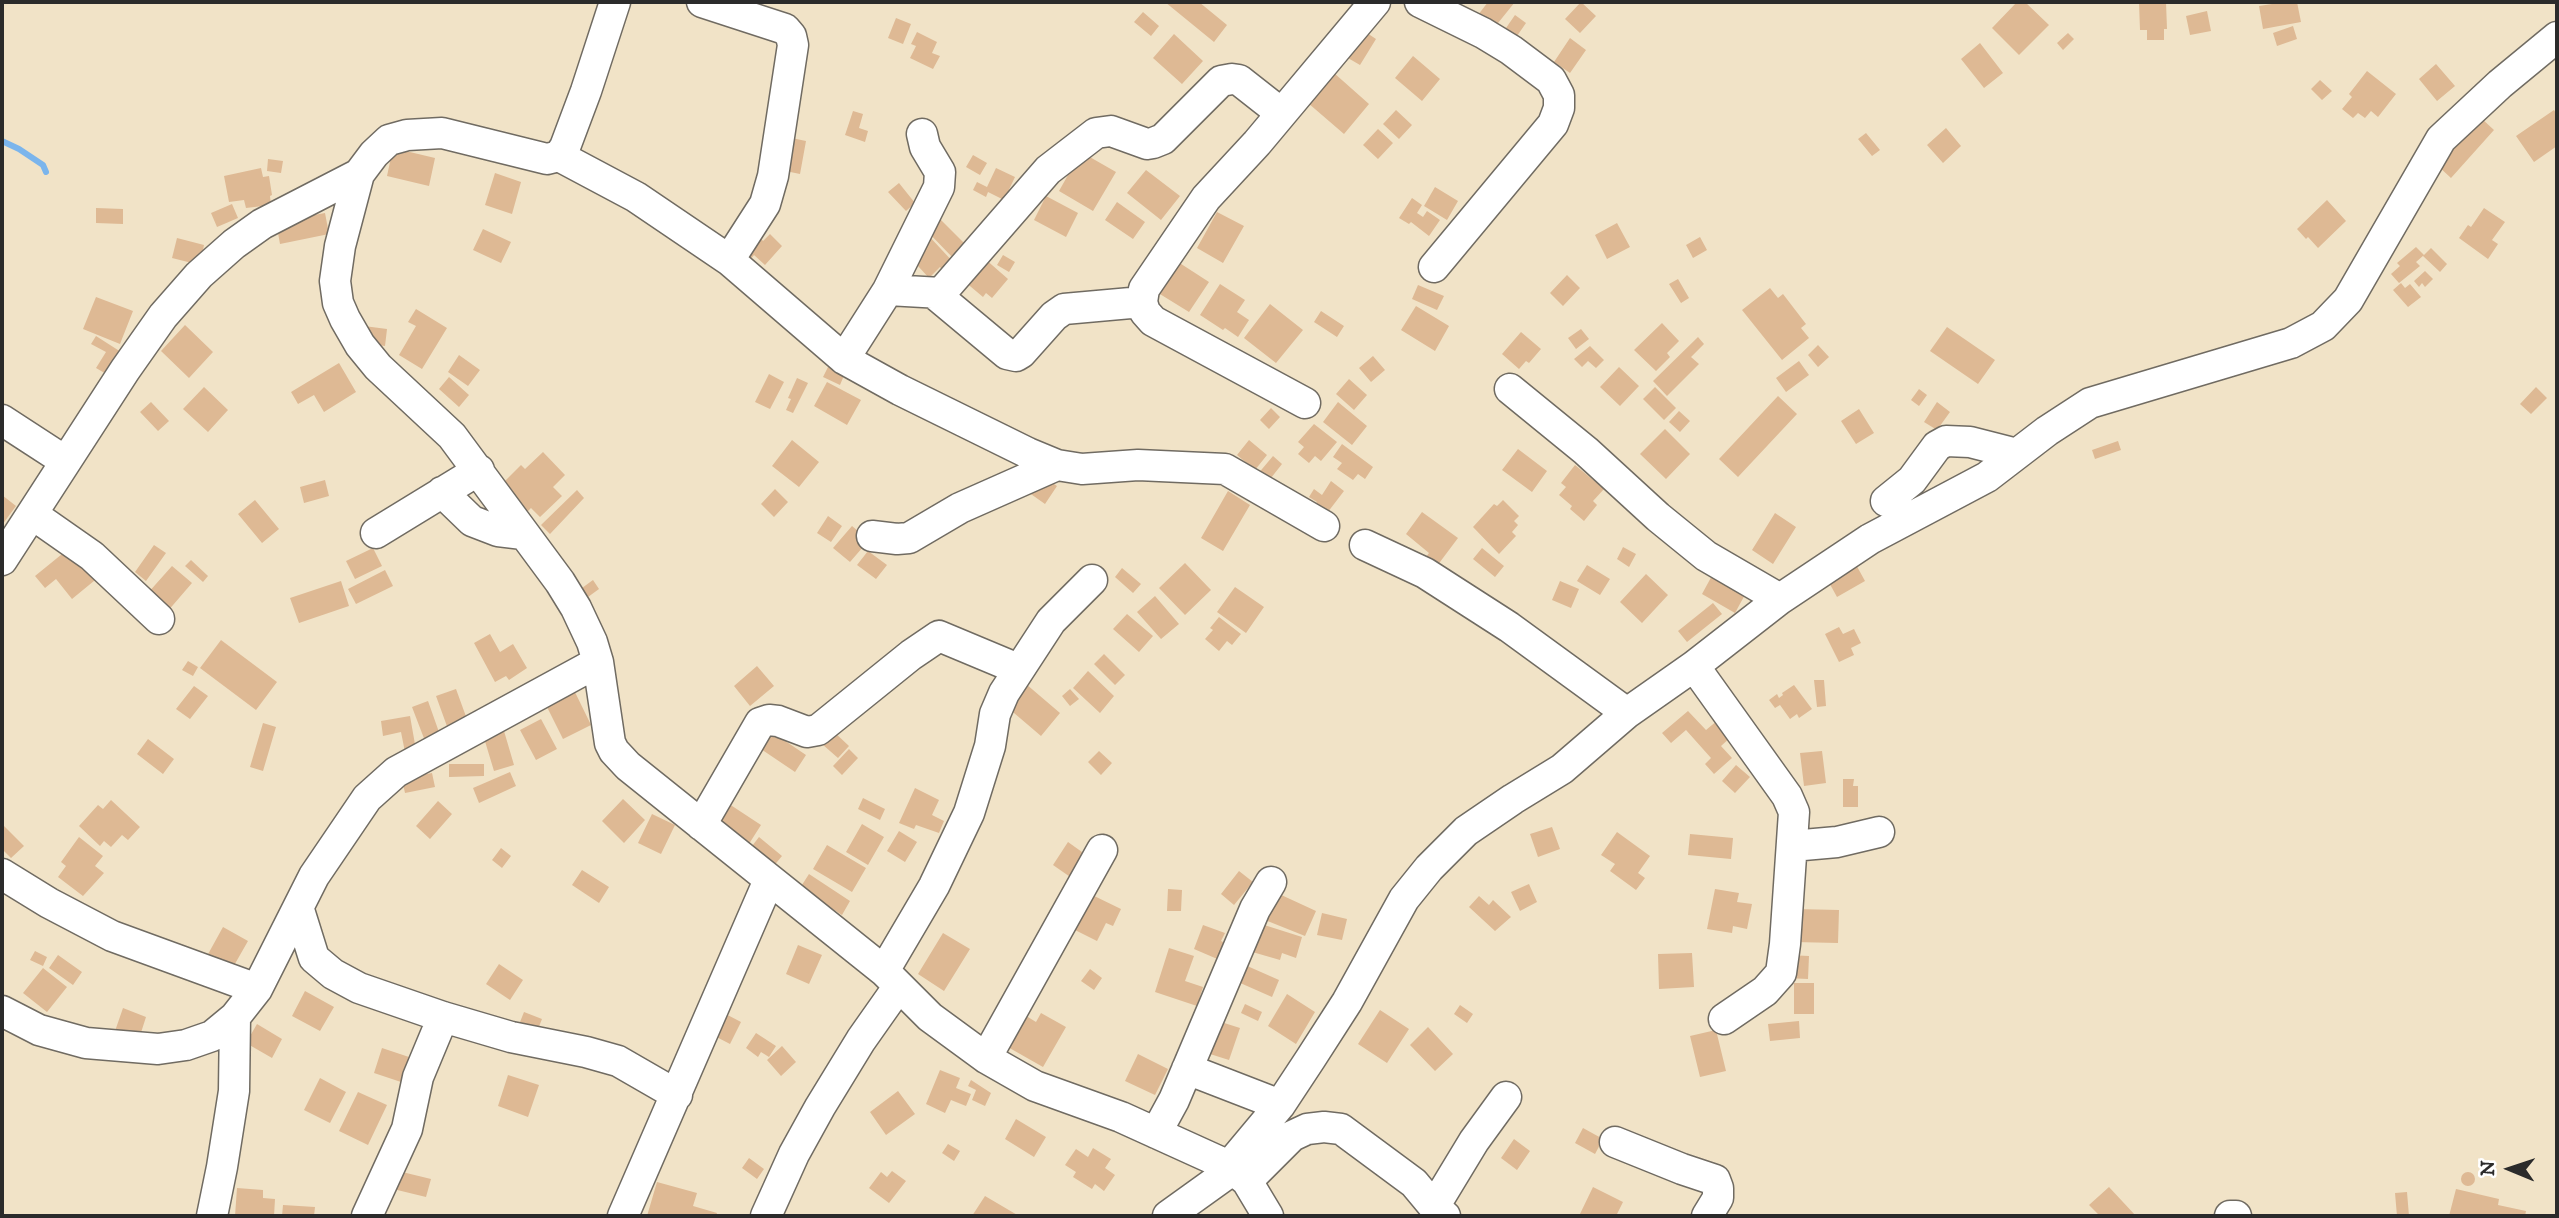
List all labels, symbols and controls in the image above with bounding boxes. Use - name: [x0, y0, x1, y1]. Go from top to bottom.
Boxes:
- north arrow: [2475, 1134, 2545, 1204]
- text: N: [2477, 1160, 2500, 1176]

